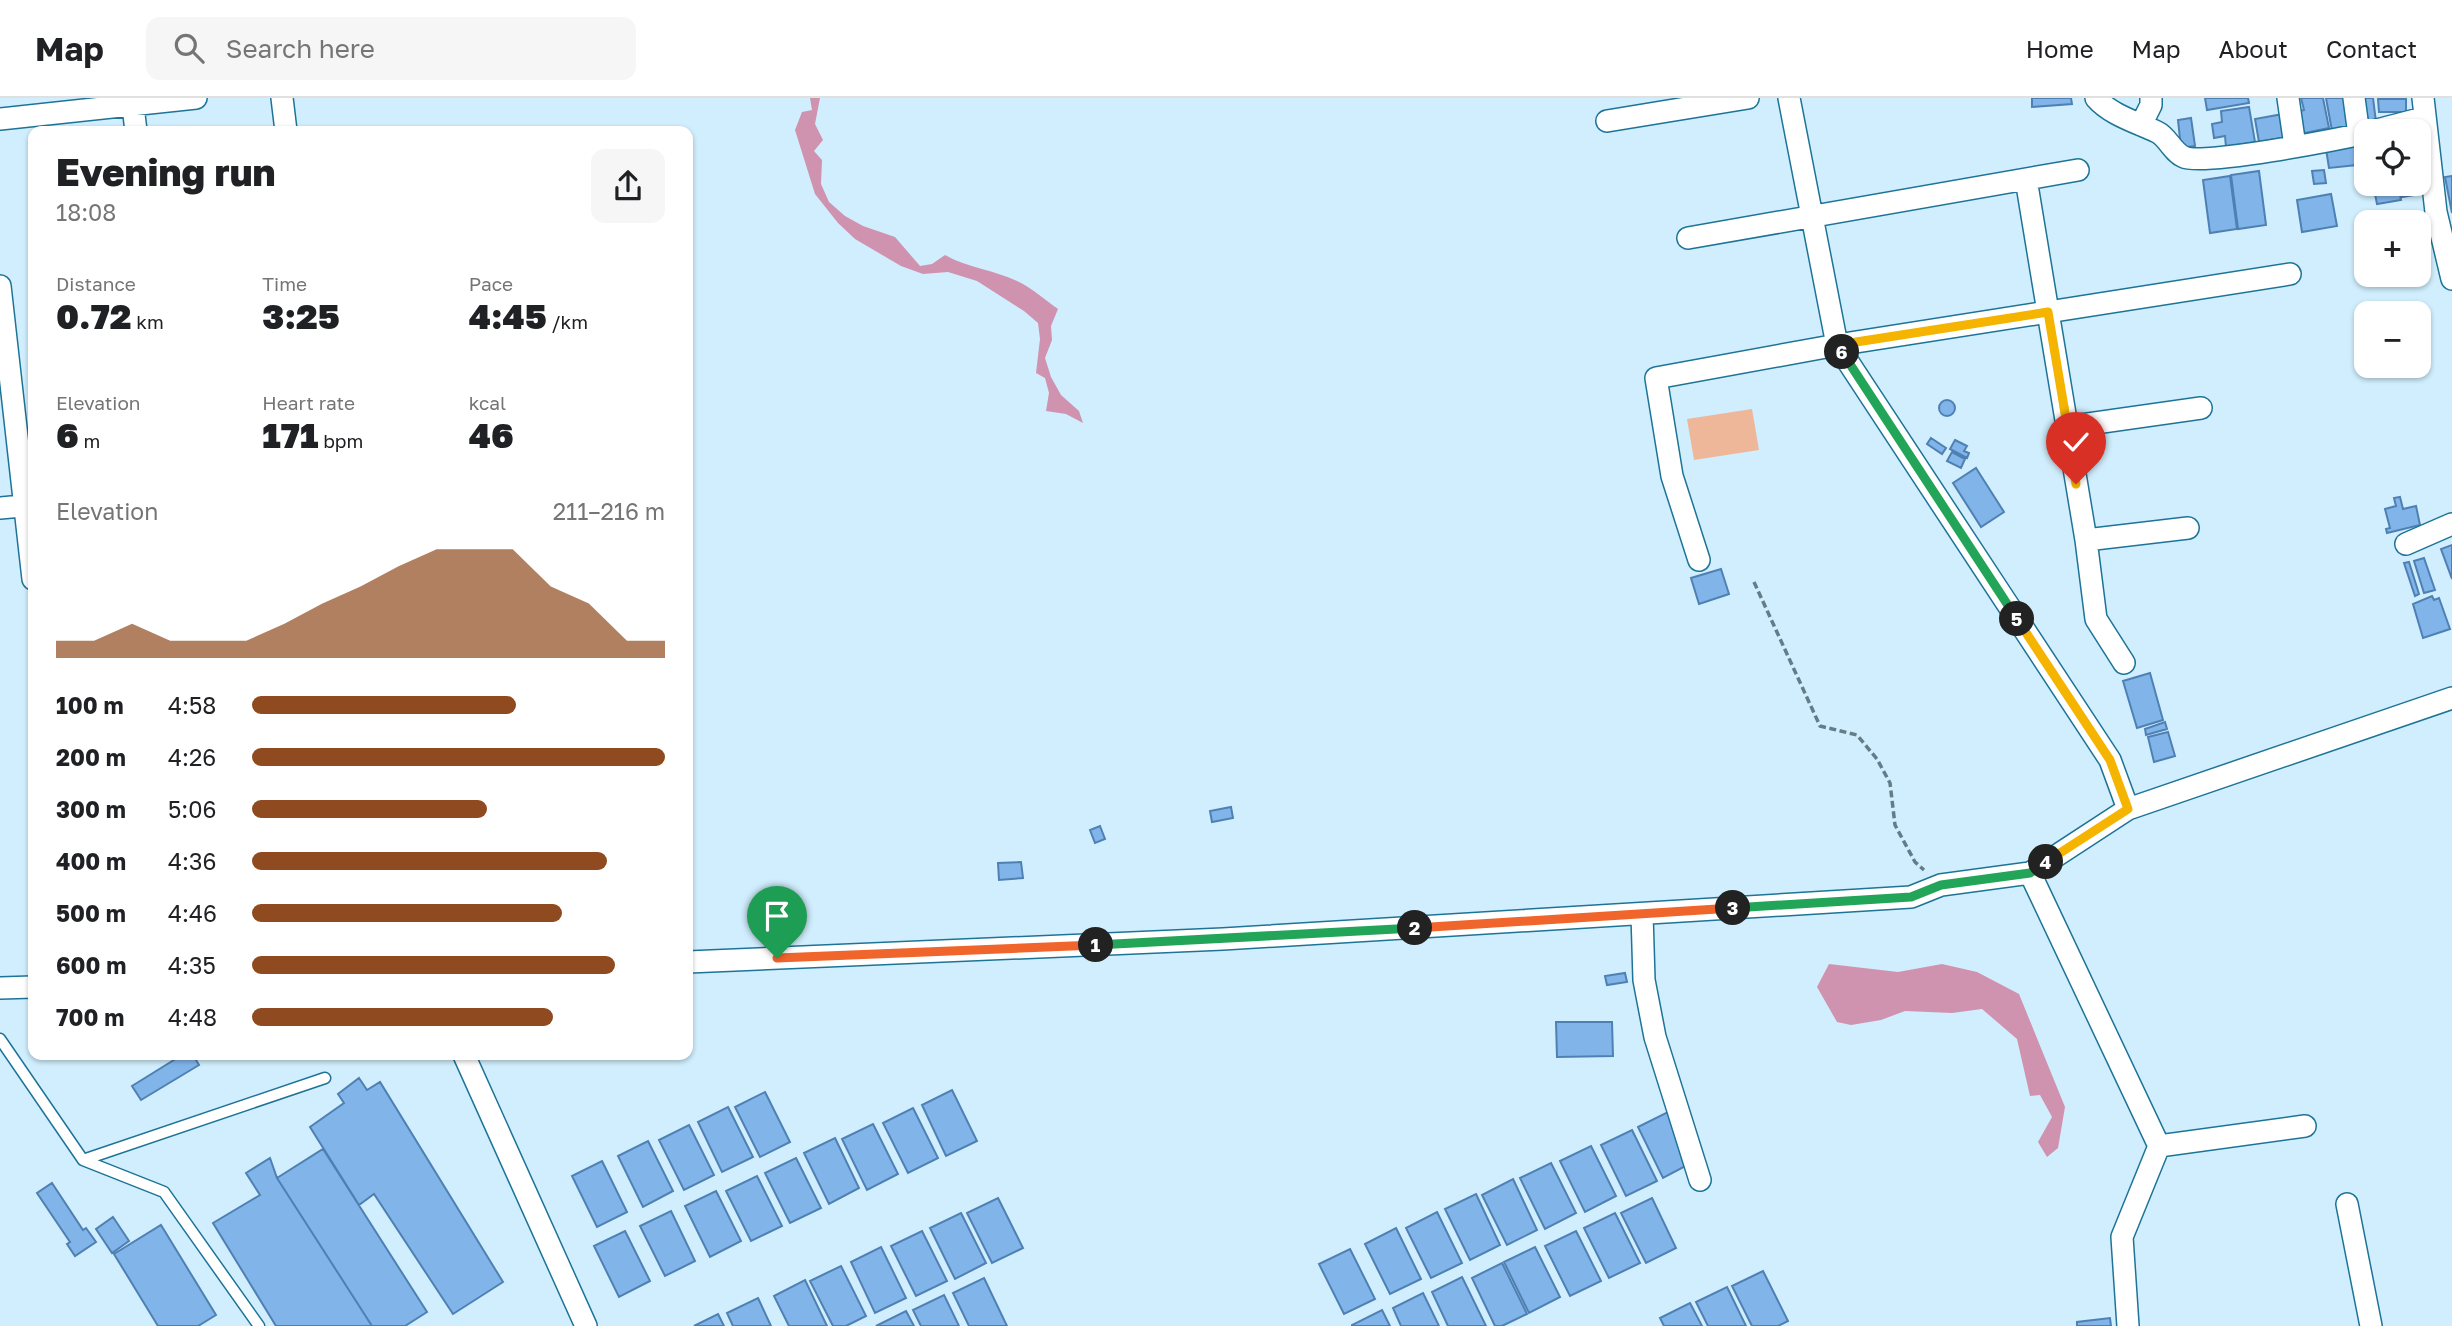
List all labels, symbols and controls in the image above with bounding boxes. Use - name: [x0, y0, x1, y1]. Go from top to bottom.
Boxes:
- search box: [146, 17, 636, 80]
- text: Map: [35, 29, 104, 68]
- icon: search: [170, 29, 208, 67]
- text: Search here: [226, 33, 375, 64]
- text: Home: [2026, 34, 2094, 63]
- text: Map: [2132, 34, 2181, 63]
- text: About: [2219, 34, 2288, 63]
- text: Contact: [2326, 34, 2417, 63]
- map controls: [2354, 119, 2431, 378]
- button: locate: [2354, 119, 2431, 196]
- text: Evening run: [56, 149, 275, 194]
- button: share: [591, 149, 665, 223]
- text: 18:08: [56, 198, 116, 226]
- button: +: [2354, 210, 2431, 287]
- text: Distance: [56, 272, 136, 295]
- text: Time: [262, 272, 307, 295]
- text: Pace: [469, 272, 513, 295]
- text: 0.72: [56, 295, 132, 337]
- text: 3:25: [262, 295, 340, 337]
- text: 4:45: [469, 295, 547, 337]
- button: −: [2354, 301, 2431, 378]
- text: km: [132, 310, 164, 333]
- text: /km: [547, 310, 588, 333]
- pin: 6: [1825, 334, 1860, 370]
- text: 6: [1835, 340, 1848, 363]
- text: Elevation: [56, 391, 141, 414]
- text: Heart rate: [262, 391, 355, 414]
- text: kcal: [469, 391, 506, 414]
- pin: [2046, 412, 2106, 484]
- text: 6: [56, 414, 79, 456]
- text: 171: [262, 414, 318, 456]
- text: 46: [469, 414, 514, 456]
- icon: check: [2057, 423, 2095, 461]
- text: m: [79, 429, 100, 452]
- text: bpm: [318, 429, 363, 452]
- text: Elevation: [56, 497, 158, 525]
- text: 211–216 m: [553, 497, 665, 525]
- pin: 5: [2000, 602, 2035, 636]
- text: 5: [2011, 607, 2022, 630]
- text: 100 m: [56, 691, 124, 719]
- text: 4:58: [168, 691, 216, 719]
- text: 200 m: [56, 743, 126, 771]
- text: 4:26: [168, 743, 216, 771]
- text: 300 m: [56, 795, 126, 823]
- text: 5:06: [168, 795, 216, 823]
- pin: 4: [2028, 844, 2064, 880]
- text: 400 m: [56, 847, 126, 875]
- text: 4:36: [168, 847, 216, 875]
- text: 4: [2040, 850, 2051, 873]
- pin: [747, 886, 807, 958]
- pin: 3: [1716, 890, 1750, 926]
- text: 3: [1727, 896, 1738, 919]
- icon: arrive: [758, 897, 796, 935]
- text: 500 m: [56, 899, 126, 927]
- text: 4:46: [168, 899, 217, 927]
- pin: 2: [1398, 910, 1432, 946]
- text: 2: [1409, 916, 1420, 939]
- pin: 1: [1078, 928, 1114, 962]
- text: 1: [1091, 933, 1100, 956]
- text: 600 m: [56, 951, 126, 979]
- text: 4:35: [168, 951, 216, 979]
- text: 700 m: [56, 1003, 124, 1031]
- text: 4:48: [168, 1003, 217, 1031]

